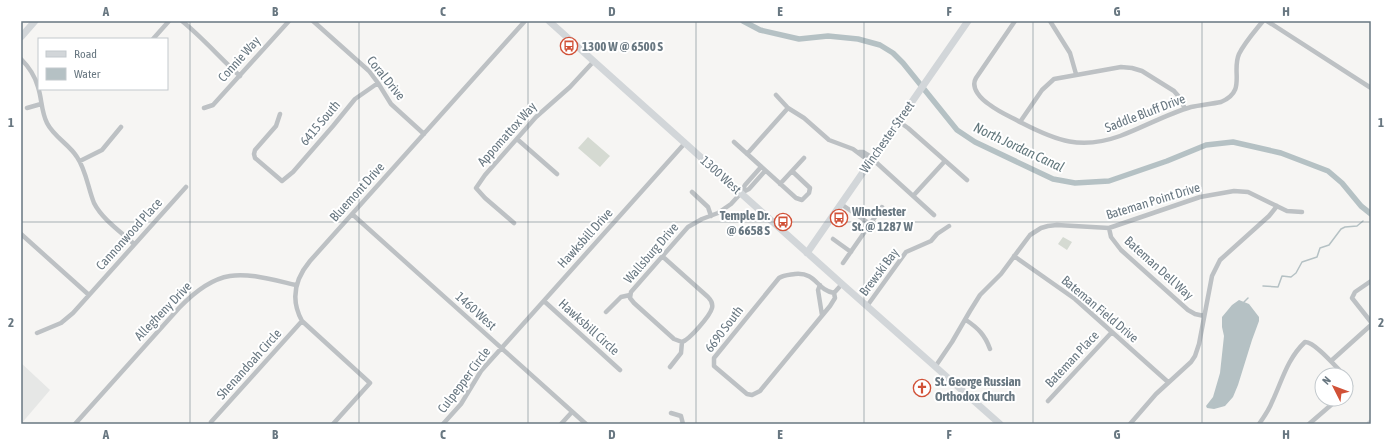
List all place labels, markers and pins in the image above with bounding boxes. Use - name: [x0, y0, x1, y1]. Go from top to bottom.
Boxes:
- bus stop icon: 1300 W @ 6500 S: [559, 36, 579, 56]
- place label: 1300 W @ 6500 S: [582, 39, 664, 54]
- place label: Winchester St. @ 1287 W: [851, 204, 913, 234]
- place label: Temple Dr. @ 6658 S: [720, 208, 771, 238]
- bus stop icon: Winchester St. @ 1287 W: [829, 208, 849, 228]
- bus stop icon: Temple Dr. @ 6658 S: [773, 212, 793, 232]
- place label: St. George Russian Orthodox Church: [935, 374, 1021, 404]
- church icon: St. George Russian Orthodox Church: [912, 378, 932, 398]

